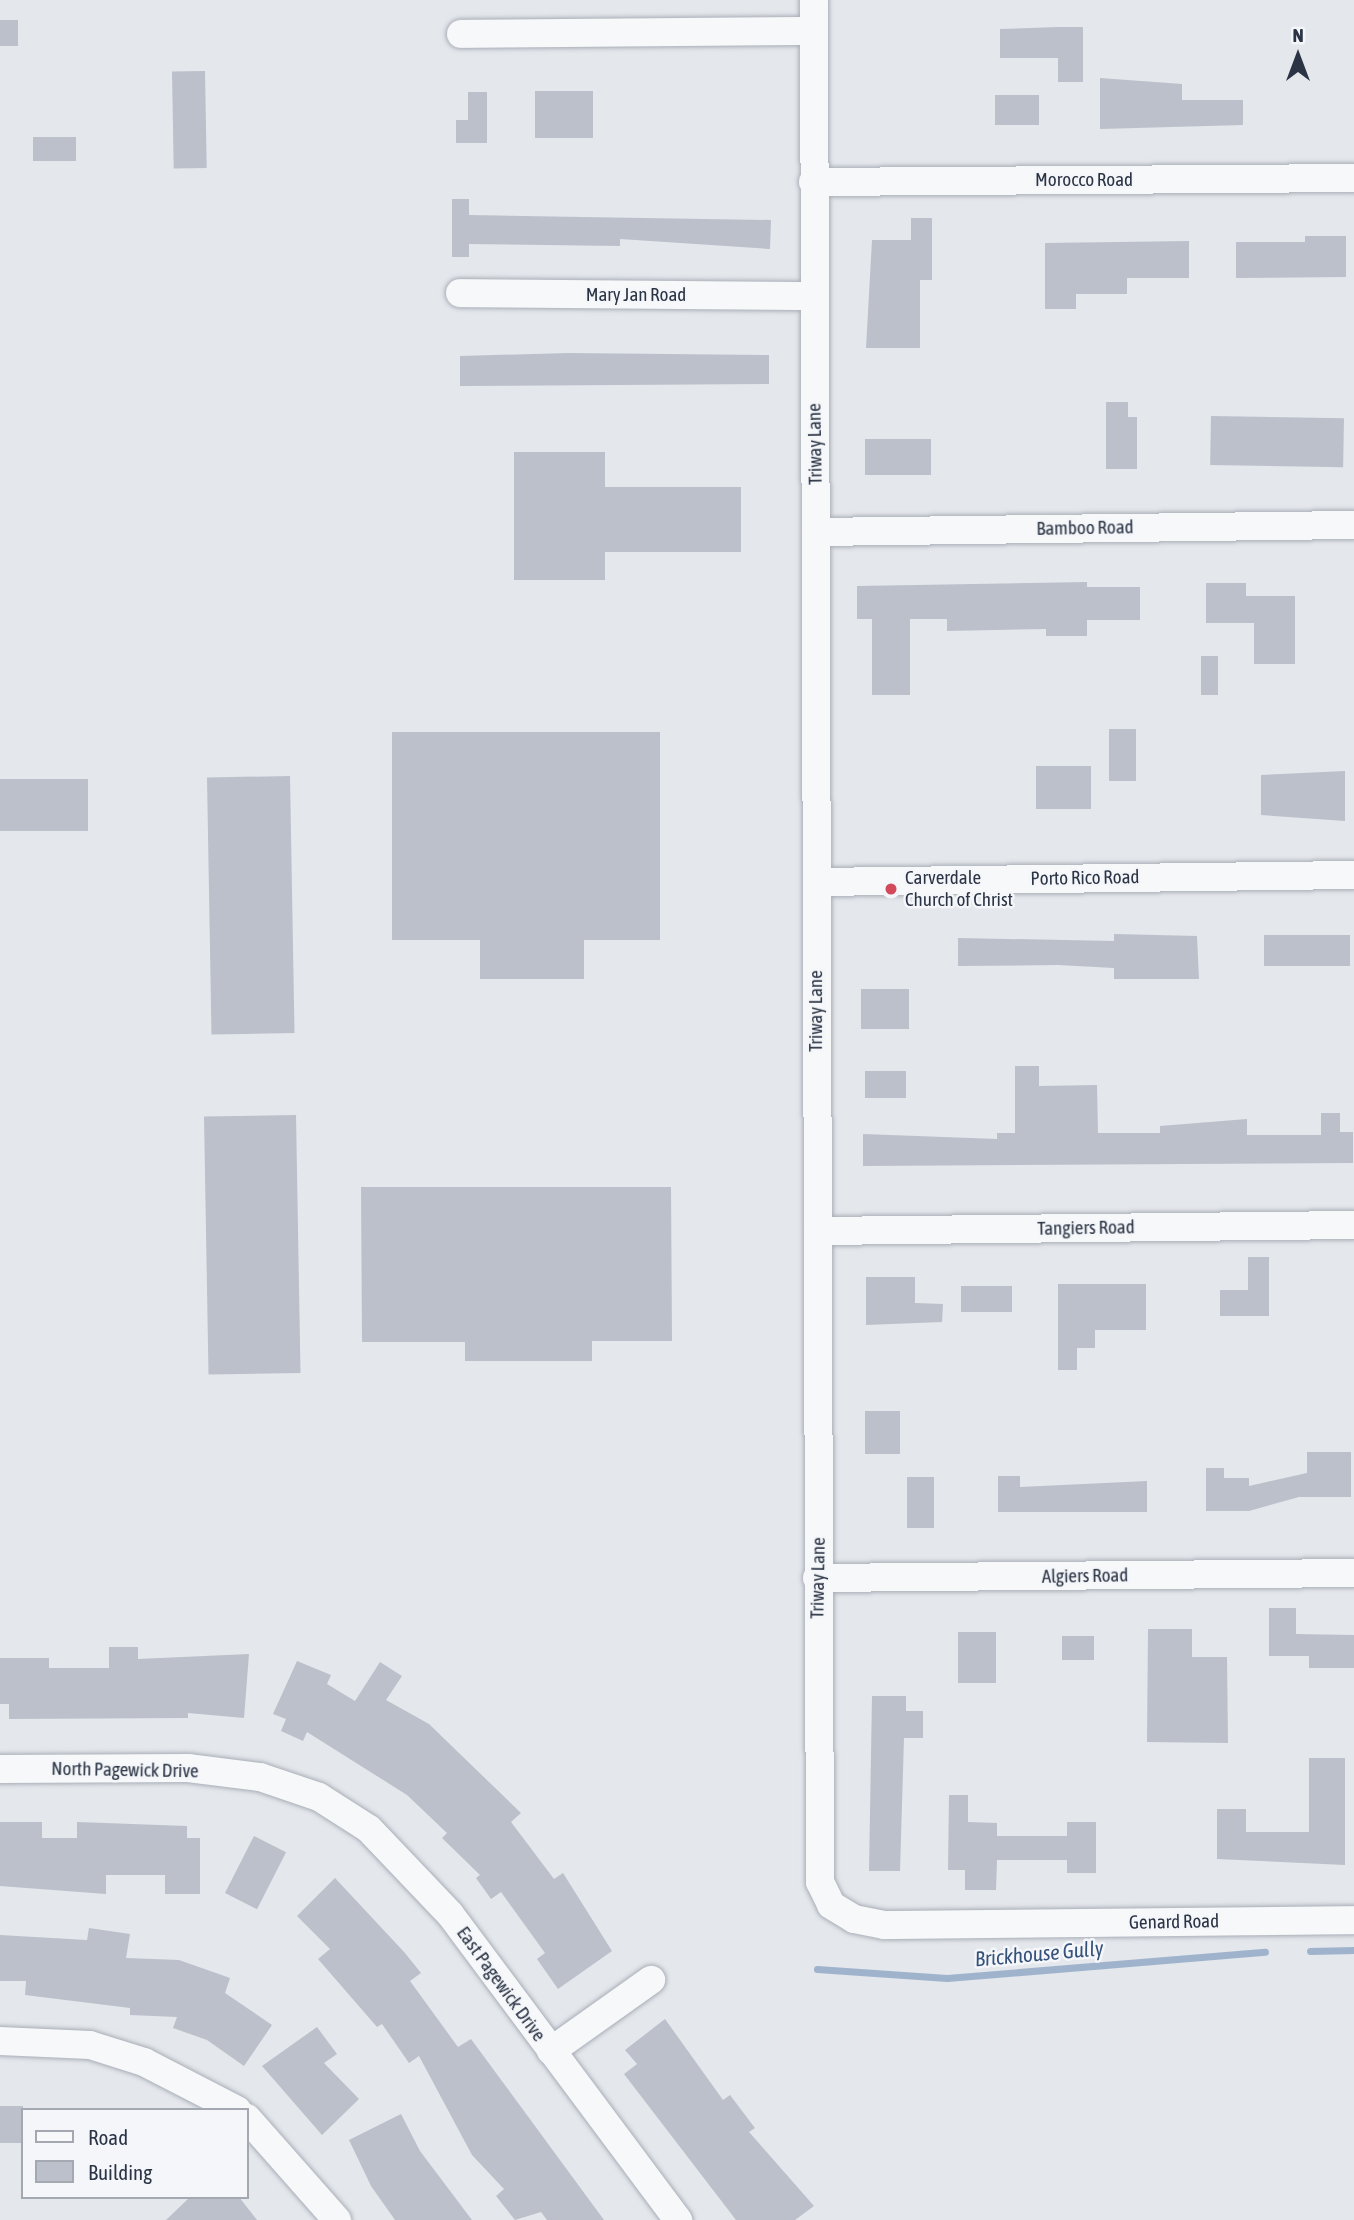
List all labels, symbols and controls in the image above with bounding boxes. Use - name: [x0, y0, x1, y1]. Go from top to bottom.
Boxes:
- north arrow: [1263, 21, 1333, 91]
- text: N: [1292, 24, 1304, 46]
- street label: Morocco Road: [1035, 169, 1133, 191]
- street label: Mary Jan Road: [586, 284, 686, 306]
- street label: Triway Lane: [803, 403, 827, 485]
- street label: Bamboo Road: [1036, 516, 1134, 540]
- street label: Porto Rico Road: [1030, 866, 1140, 890]
- place label: Carverdale Church of Christ: [905, 867, 1013, 911]
- marker: Carverdale Church of Christ: [883, 881, 899, 897]
- street label: Triway Lane: [805, 970, 827, 1052]
- street label: Tangiers Road: [1037, 1216, 1135, 1240]
- street label: Triway Lane: [806, 1537, 830, 1619]
- street label: Algiers Road: [1042, 1564, 1128, 1588]
- street label: North Pagewick Drive: [51, 1757, 199, 1783]
- street label: Genard Road: [1129, 1910, 1219, 1934]
- street label: East Pagewick Drive: [452, 1922, 550, 2046]
- water label: Brickhouse Gully: [974, 1935, 1104, 1971]
- legend: [21, 2108, 248, 2199]
- text: Road: [88, 2125, 128, 2149]
- text: Building: [88, 2160, 152, 2184]

